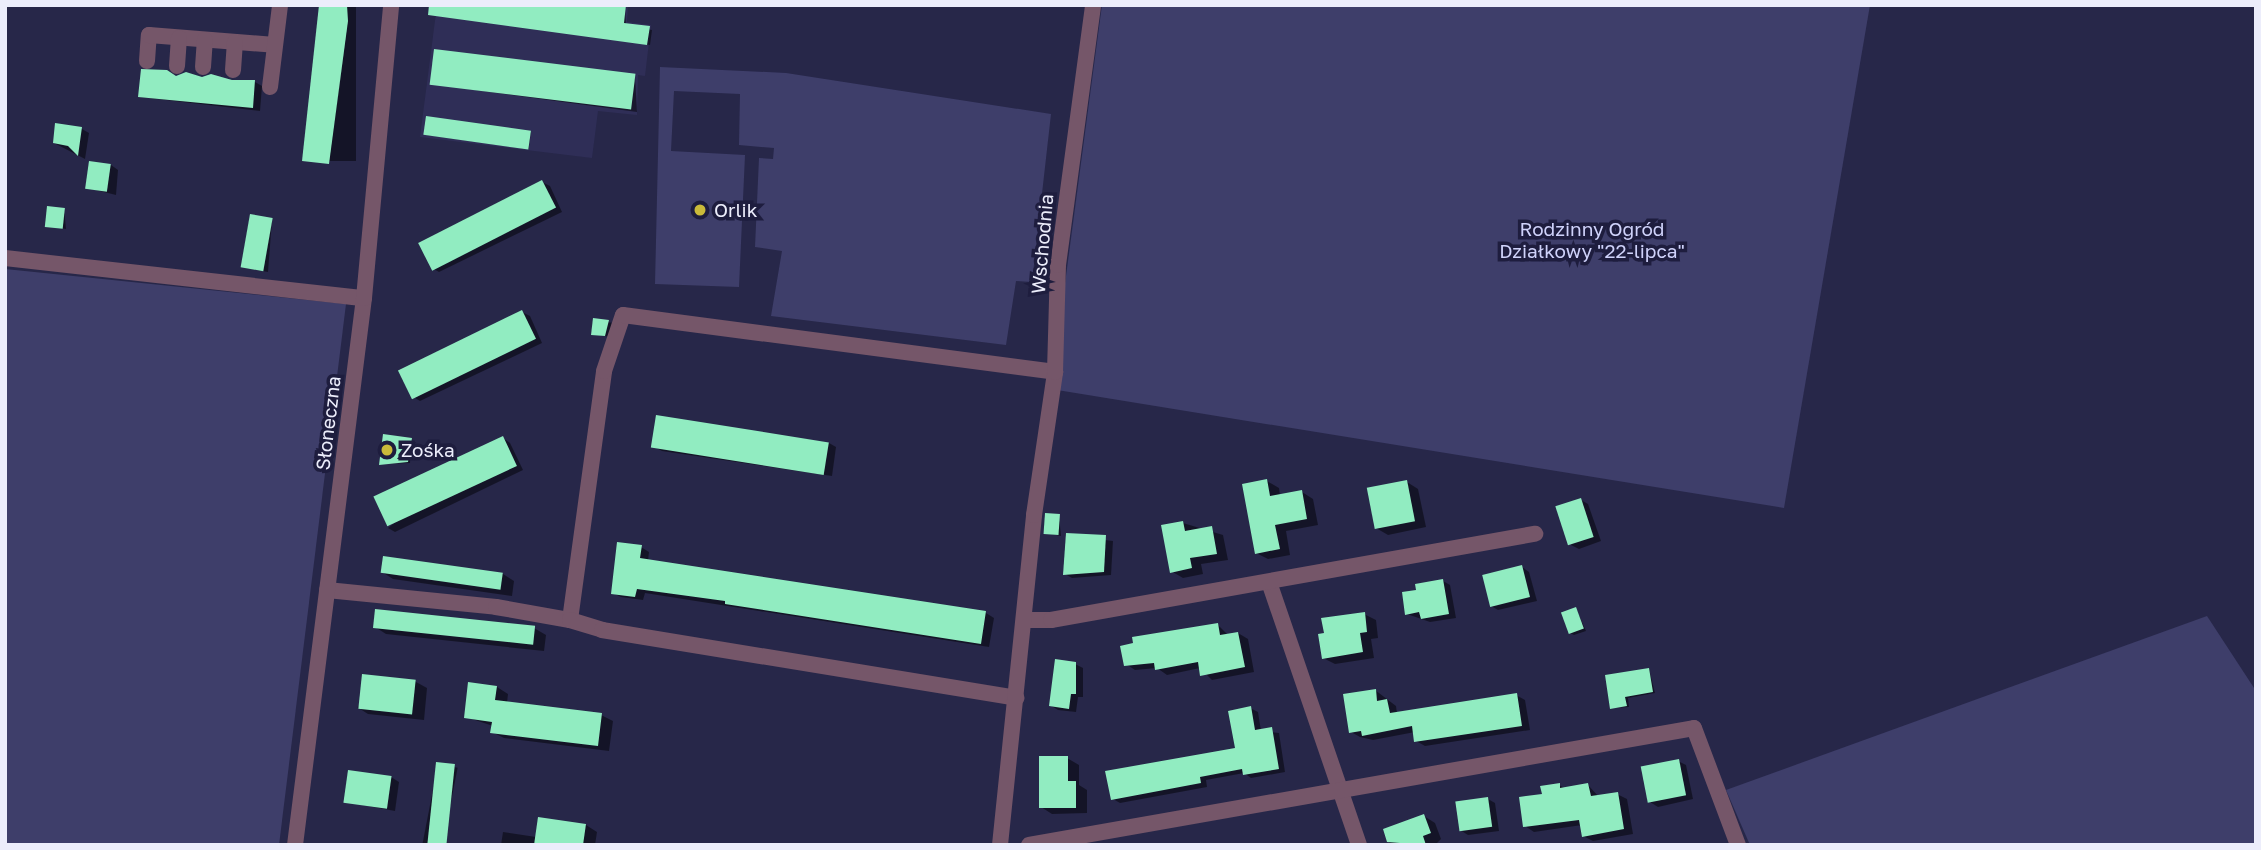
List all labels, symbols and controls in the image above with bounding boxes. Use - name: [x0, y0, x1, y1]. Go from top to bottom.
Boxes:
- street label: Wschodnia: [1026, 193, 1058, 295]
- place label: Orlik: [714, 199, 757, 221]
- marker: Orlik: [692, 202, 708, 218]
- park label: Rodzinny Ogród Działkowy "22-lipca": [1499, 218, 1685, 262]
- street label: Słoneczna: [311, 374, 345, 472]
- place label: Zośka: [401, 439, 455, 461]
- marker: Zośka: [379, 442, 395, 458]

